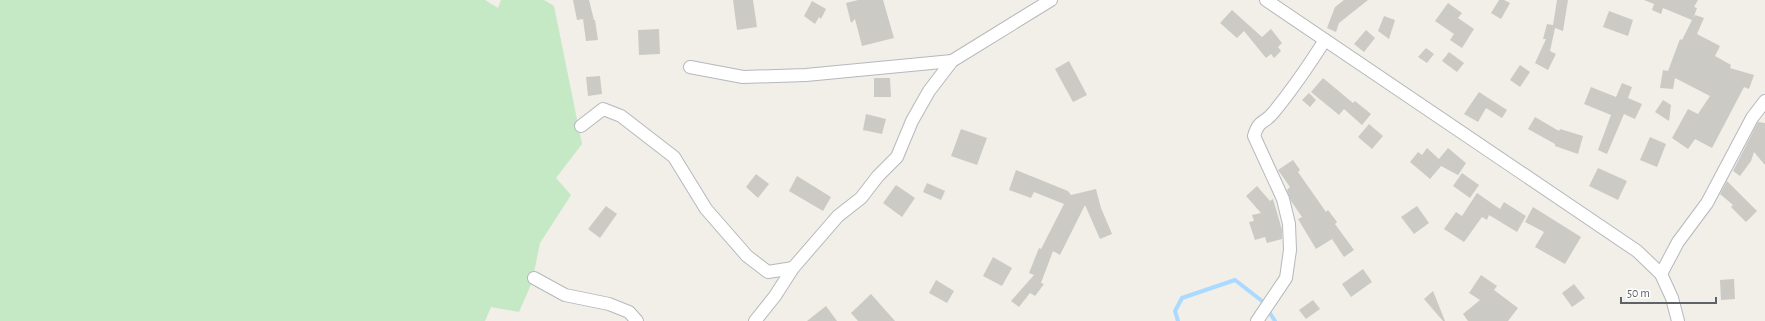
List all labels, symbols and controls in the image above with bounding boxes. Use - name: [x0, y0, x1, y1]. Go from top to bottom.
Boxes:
- scale bar: [1621, 279, 1716, 305]
- text: 50 m: [1627, 287, 1650, 299]

